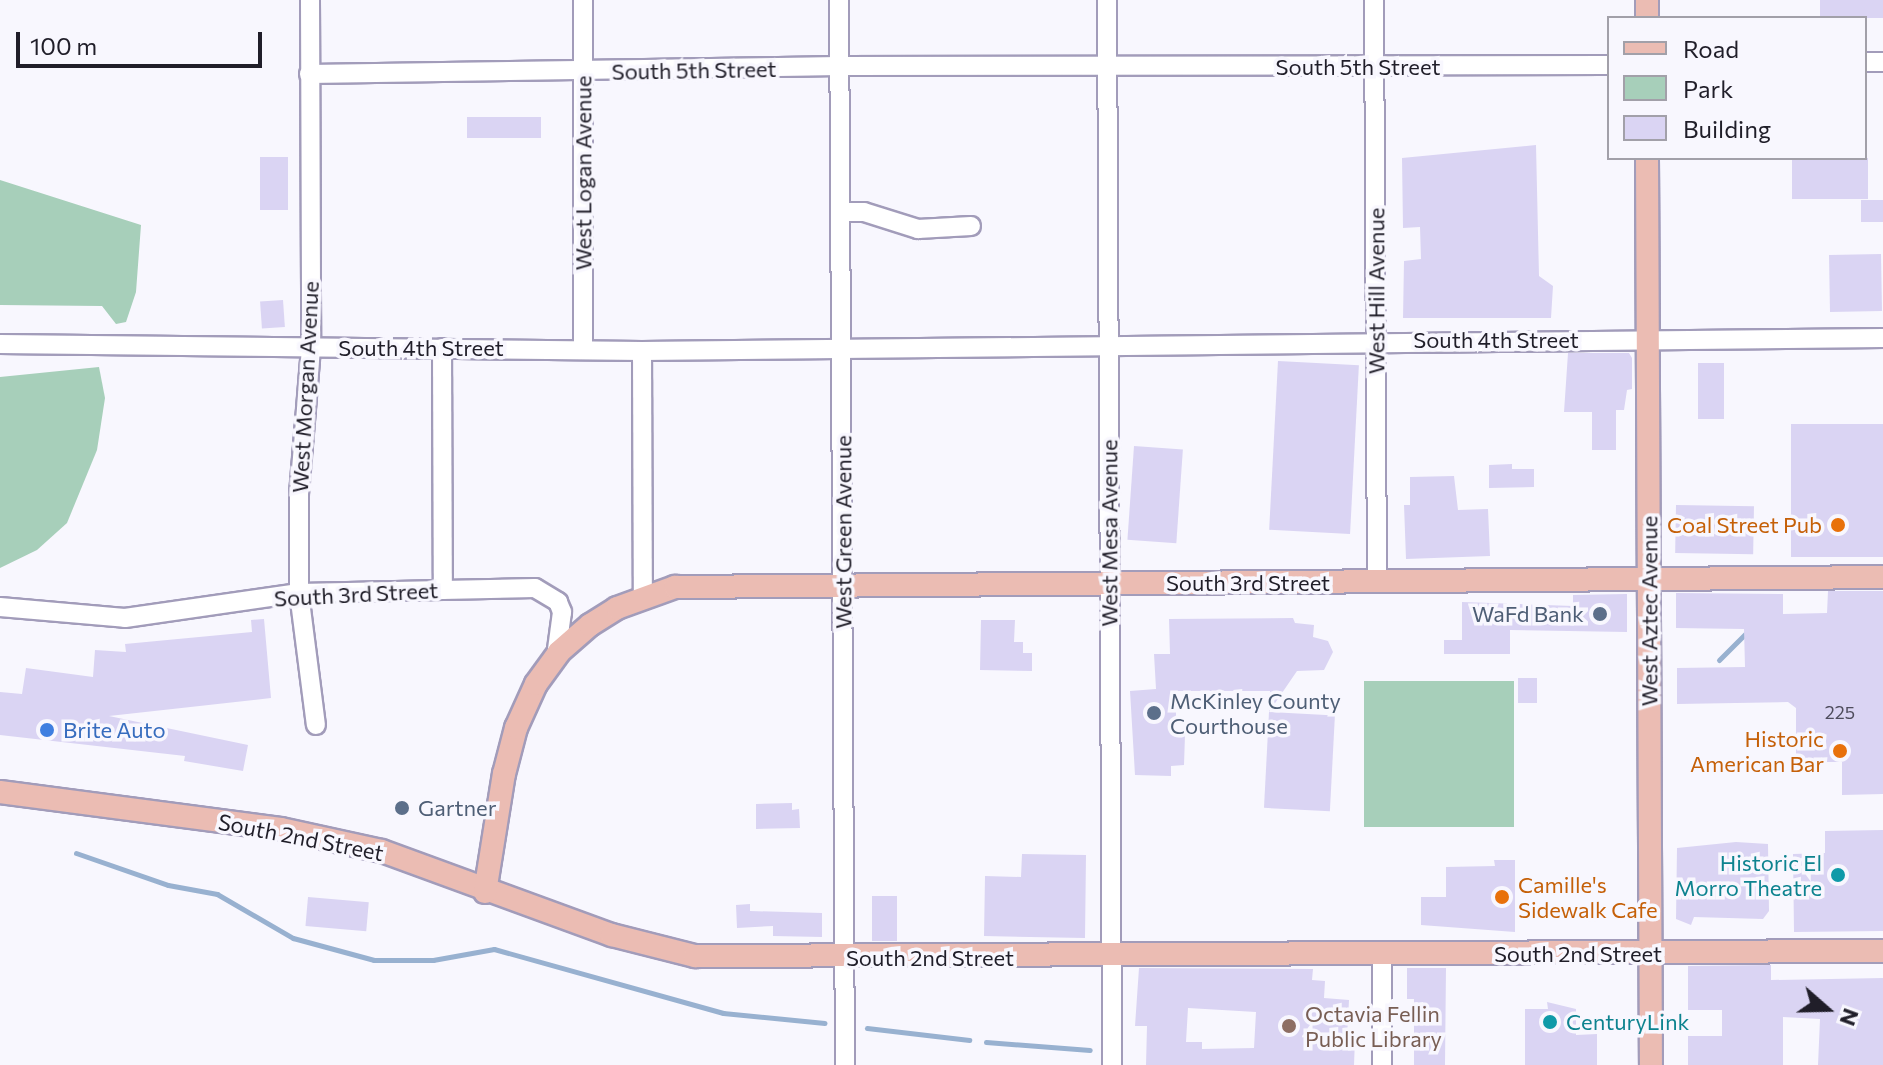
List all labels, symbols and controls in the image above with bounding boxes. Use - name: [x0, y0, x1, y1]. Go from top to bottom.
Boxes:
- scale bar: [20, 16, 266, 66]
- legend: [1607, 16, 1867, 160]
- text: 100 m: [30, 31, 97, 60]
- text: Road: [1683, 34, 1739, 63]
- street label: South 5th Street: [1276, 54, 1440, 80]
- street label: South 5th Street: [611, 55, 777, 85]
- text: Park: [1683, 74, 1733, 103]
- street label: West Logan Avenue: [570, 76, 596, 270]
- text: Building: [1683, 114, 1771, 143]
- street label: West Hill Avenue: [1363, 208, 1389, 374]
- street label: West Morgan Avenue: [286, 280, 324, 494]
- street label: South 4th Street: [1413, 327, 1579, 353]
- street label: South 4th Street: [338, 335, 504, 361]
- street label: West Green Avenue: [830, 435, 856, 629]
- street label: West Mesa Avenue: [1096, 439, 1122, 627]
- place label: Coal Street Pub: [1667, 512, 1822, 538]
- street label: West Aztec Avenue: [1636, 516, 1662, 706]
- marker: Coal Street Pub: [1829, 516, 1847, 534]
- street label: South 3rd Street: [1166, 570, 1330, 596]
- street label: South 3rd Street: [273, 577, 439, 611]
- place label: WaFd Bank: [1472, 601, 1584, 627]
- marker: WaFd Bank: [1591, 605, 1609, 623]
- place label: McKinley County Courthouse: [1170, 687, 1341, 738]
- house number: 225: [1825, 701, 1855, 723]
- marker: McKinley County Courthouse: [1145, 704, 1163, 722]
- place label: Brite Auto: [63, 717, 166, 743]
- marker: Brite Auto: [38, 721, 56, 739]
- place label: Historic American Bar: [1690, 725, 1824, 776]
- marker: Historic American Bar: [1831, 742, 1849, 760]
- place label: Gartner: [418, 795, 496, 821]
- marker: Gartner: [393, 799, 411, 817]
- street label: South 2nd Street: [216, 808, 386, 866]
- place label: Historic El Morro Theatre: [1674, 849, 1822, 900]
- marker: Historic El Morro Theatre: [1829, 866, 1847, 884]
- place label: Camille's Sidewalk Cafe: [1518, 871, 1658, 922]
- marker: Camille's Sidewalk Cafe: [1493, 888, 1511, 906]
- street label: South 2nd Street: [1494, 941, 1662, 967]
- street label: South 2nd Street: [846, 945, 1014, 971]
- north arrow: [1787, 969, 1867, 1049]
- place label: Octavia Fellin Public Library: [1305, 1000, 1442, 1052]
- text: N: [1835, 1005, 1866, 1030]
- place label: CenturyLink: [1566, 1009, 1690, 1035]
- marker: CenturyLink: [1541, 1013, 1559, 1031]
- marker: Octavia Fellin Public Library: [1280, 1017, 1298, 1035]

